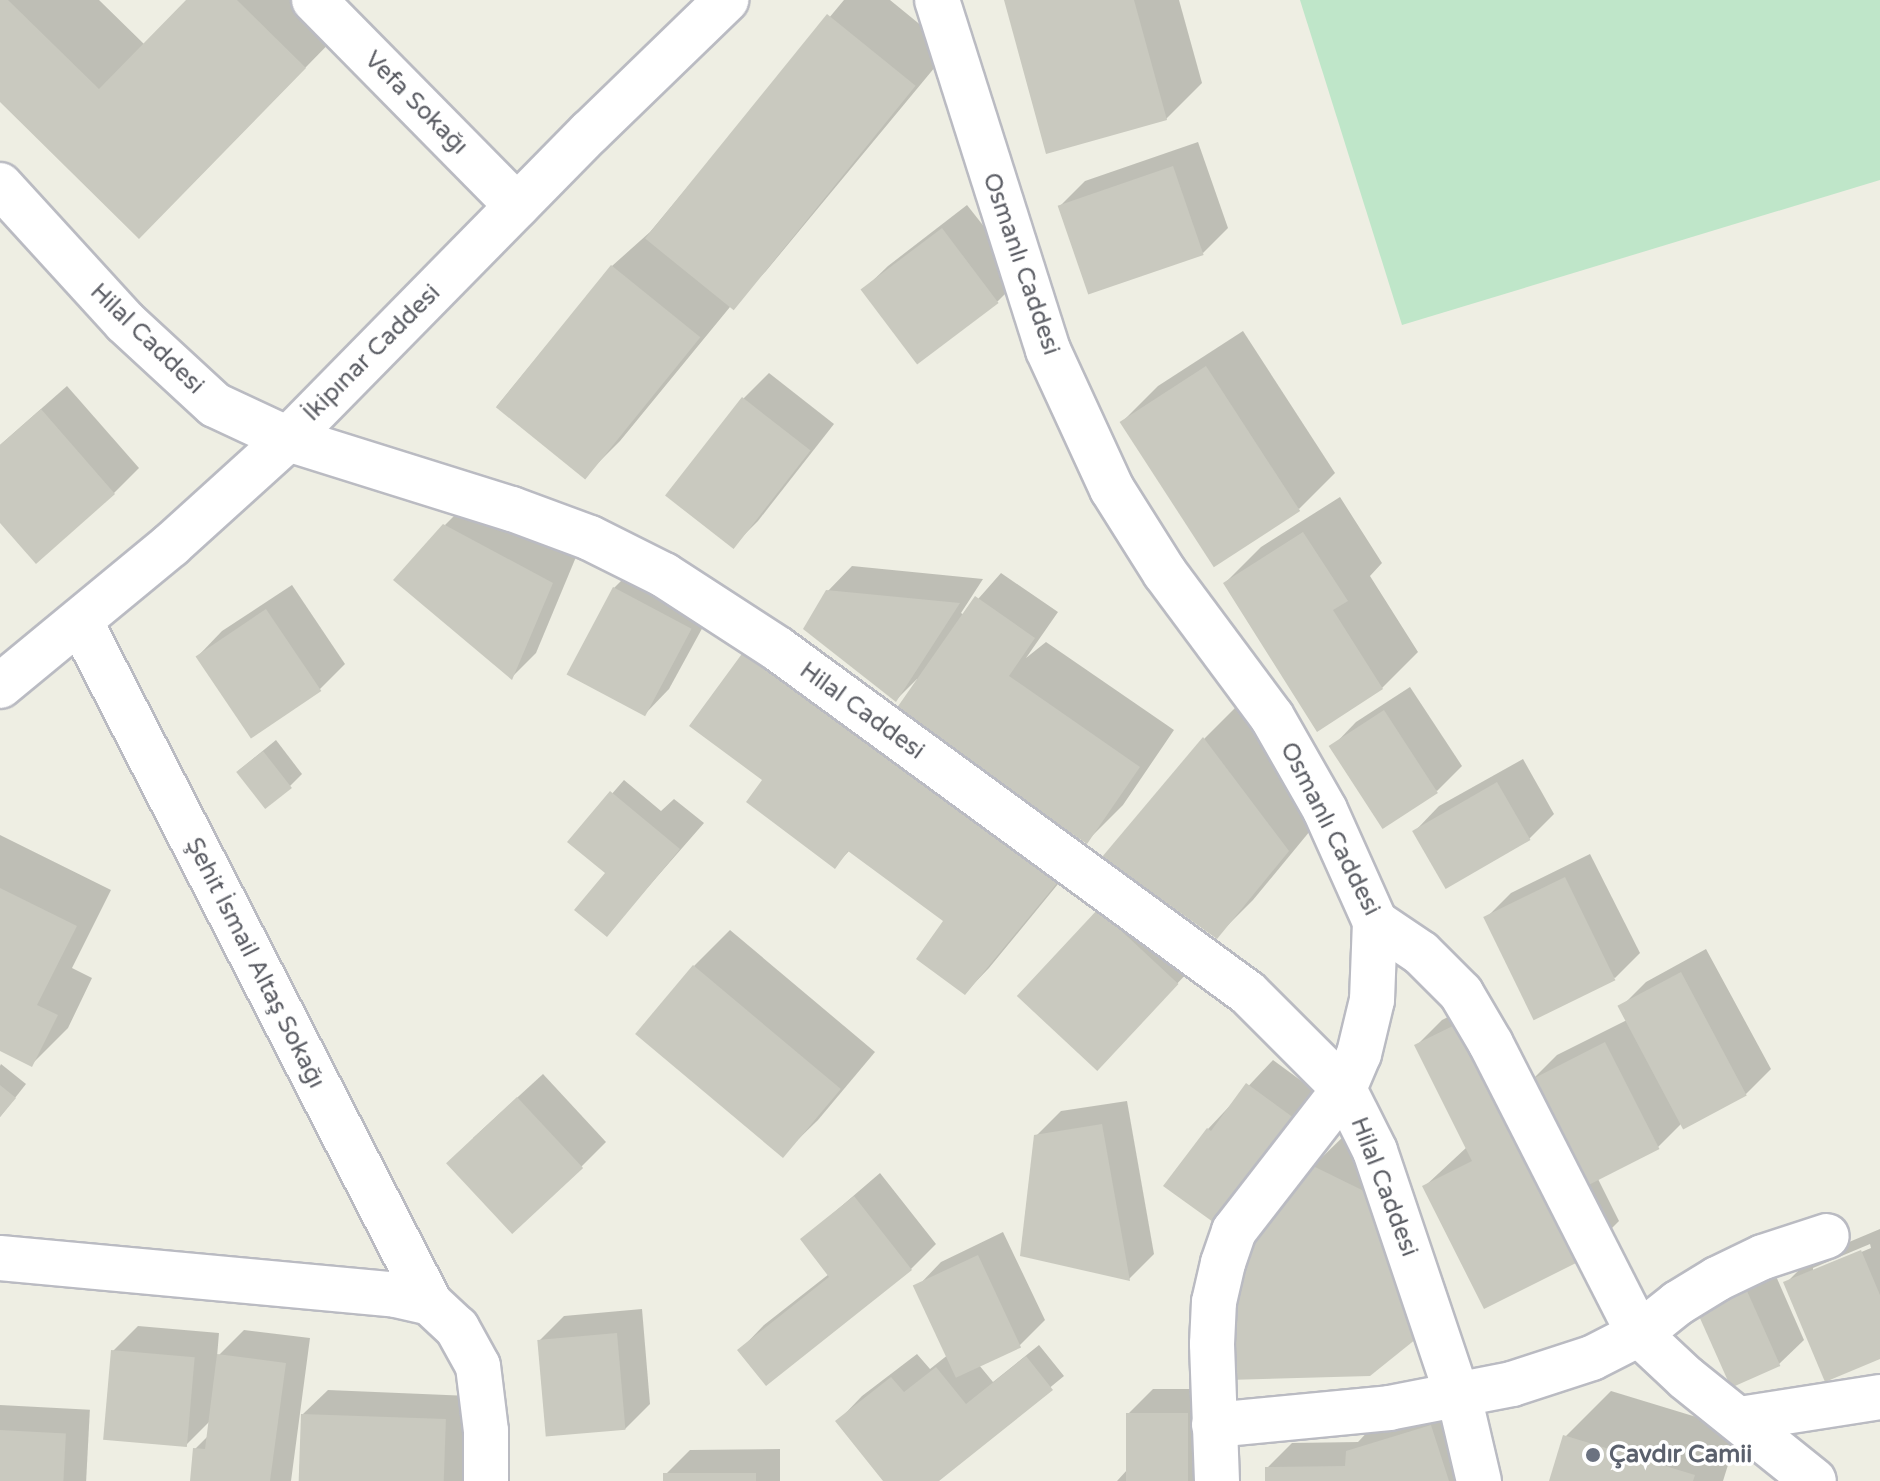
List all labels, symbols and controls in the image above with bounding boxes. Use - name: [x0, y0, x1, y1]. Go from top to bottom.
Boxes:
- street label: Vefa Sokağı: [358, 45, 474, 161]
- street label: Osmanlı Caddesi: [976, 169, 1066, 359]
- street label: Hilal Caddesi: [84, 278, 210, 400]
- street label: İkipınar Caddesi: [298, 279, 446, 427]
- street label: Hilal Caddesi: [794, 656, 930, 766]
- street label: Osmanlı Caddesi: [1274, 737, 1386, 921]
- street label: Şehit İsmail Altaş Sokağı: [179, 833, 331, 1093]
- street label: Hilal Caddesi: [1344, 1113, 1424, 1261]
- place label: Çavdır Camii: [1609, 1441, 1752, 1469]
- marker: Çavdır Camii: [1584, 1446, 1602, 1464]

